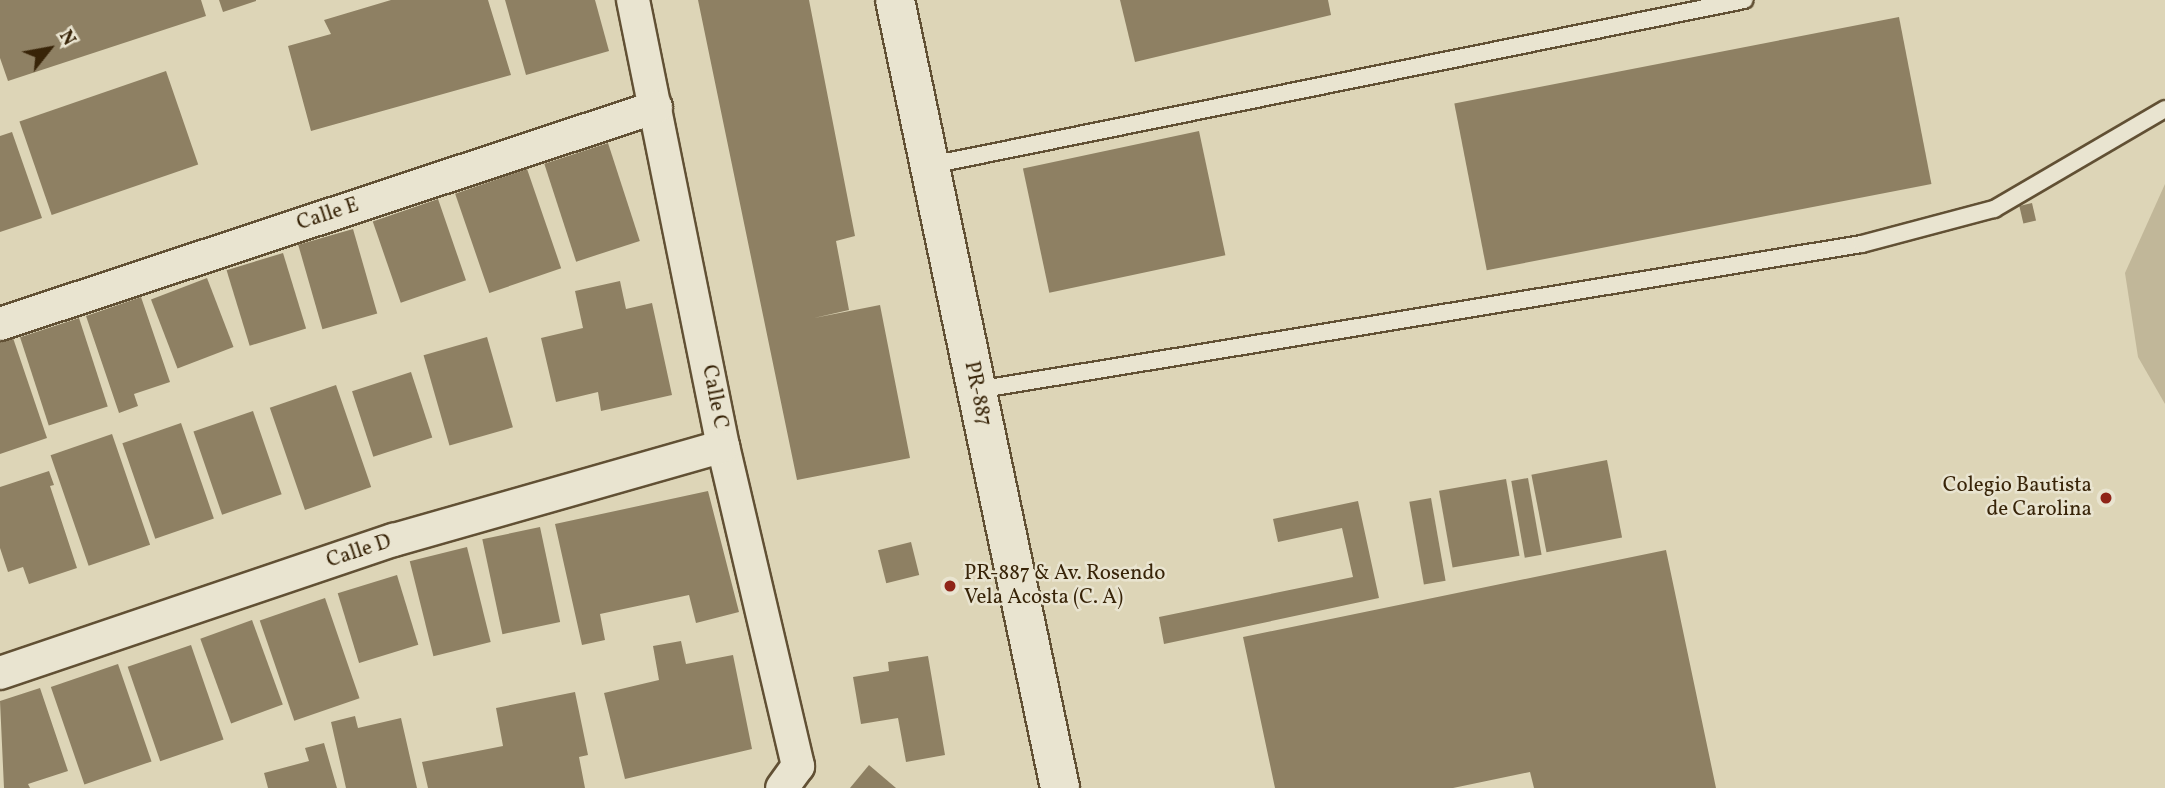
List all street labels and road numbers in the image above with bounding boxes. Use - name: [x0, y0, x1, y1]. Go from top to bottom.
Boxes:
- street label: Calle E: [294, 193, 362, 237]
- street label: PR-887: [958, 359, 996, 429]
- street label: Calle C: [695, 363, 733, 431]
- street label: Calle D: [324, 530, 394, 574]

